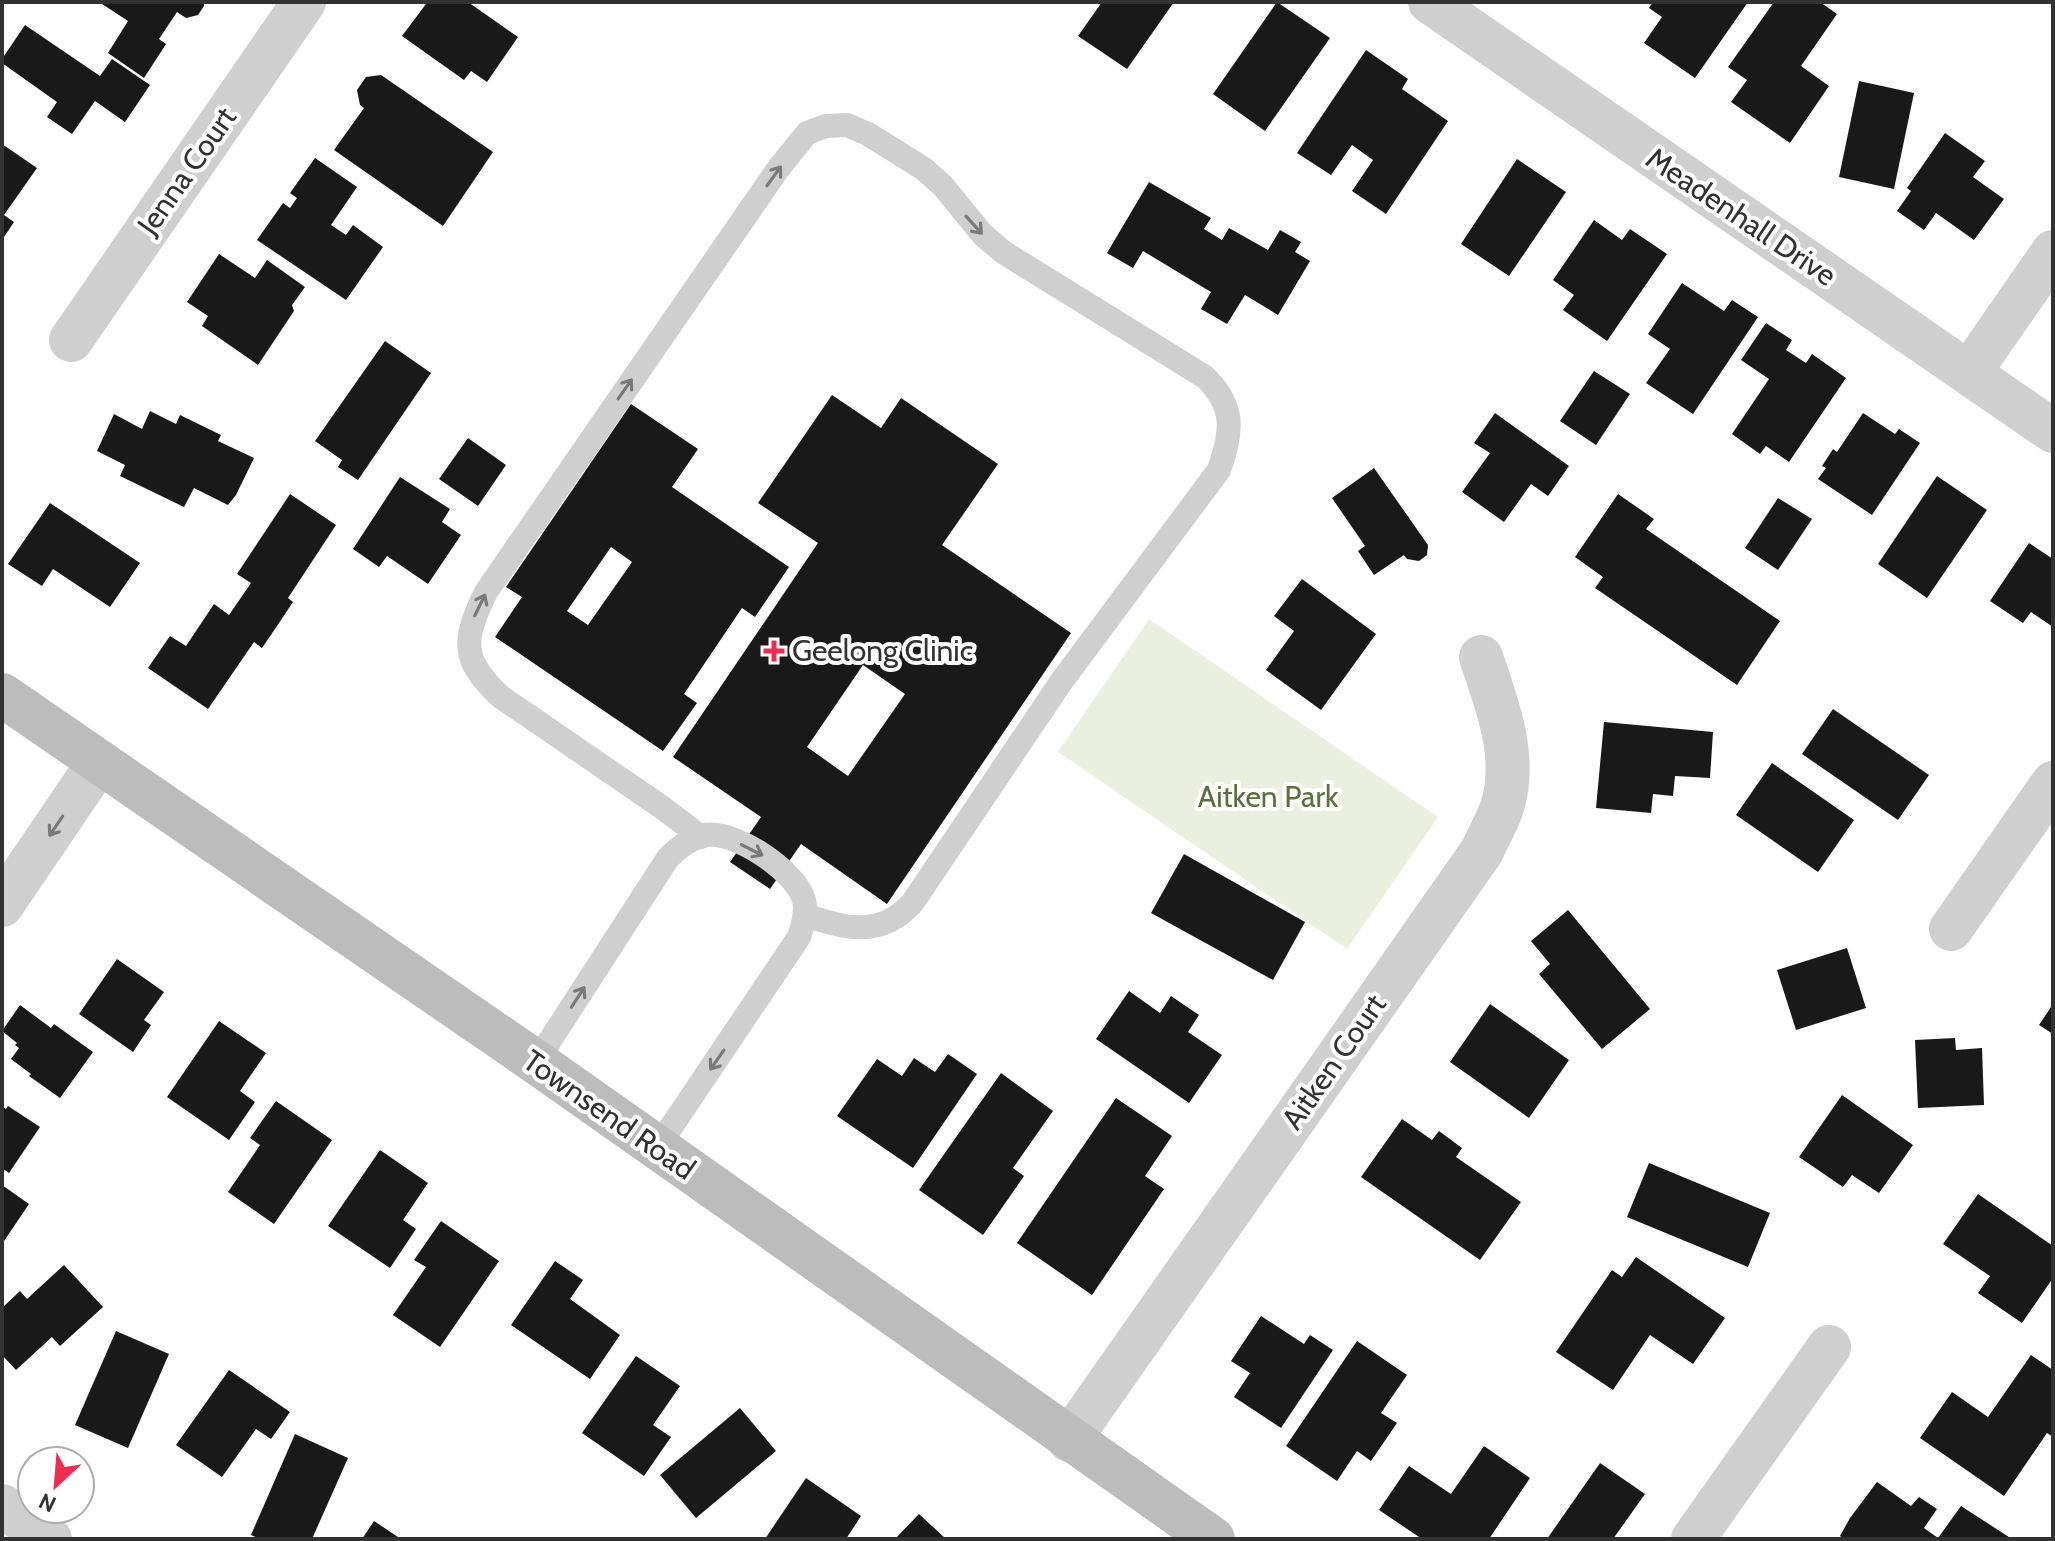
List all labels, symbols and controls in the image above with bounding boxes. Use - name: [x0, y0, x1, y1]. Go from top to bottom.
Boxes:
- street label: Jenna Court: [129, 100, 244, 242]
- street label: Meadenhall Drive: [1639, 139, 1843, 294]
- one-way arrow: [765, 166, 782, 188]
- one-way arrow: [964, 214, 983, 235]
- one-way arrow: [617, 379, 633, 401]
- one-way arrow: [473, 593, 488, 617]
- place label: Geelong Clinic: [792, 632, 973, 669]
- marker: Geelong Clinic: [763, 640, 785, 662]
- park label: Aitken Park: [1198, 778, 1339, 815]
- one-way arrow: [48, 815, 64, 837]
- one-way arrow: [740, 843, 764, 858]
- one-way arrow: [570, 986, 586, 1009]
- street label: Aitken Court: [1274, 987, 1394, 1136]
- street label: Townsend Road: [516, 1042, 702, 1188]
- one-way arrow: [709, 1049, 725, 1071]
- north arrow: [16, 1445, 96, 1525]
- text: N: [35, 1487, 60, 1518]

